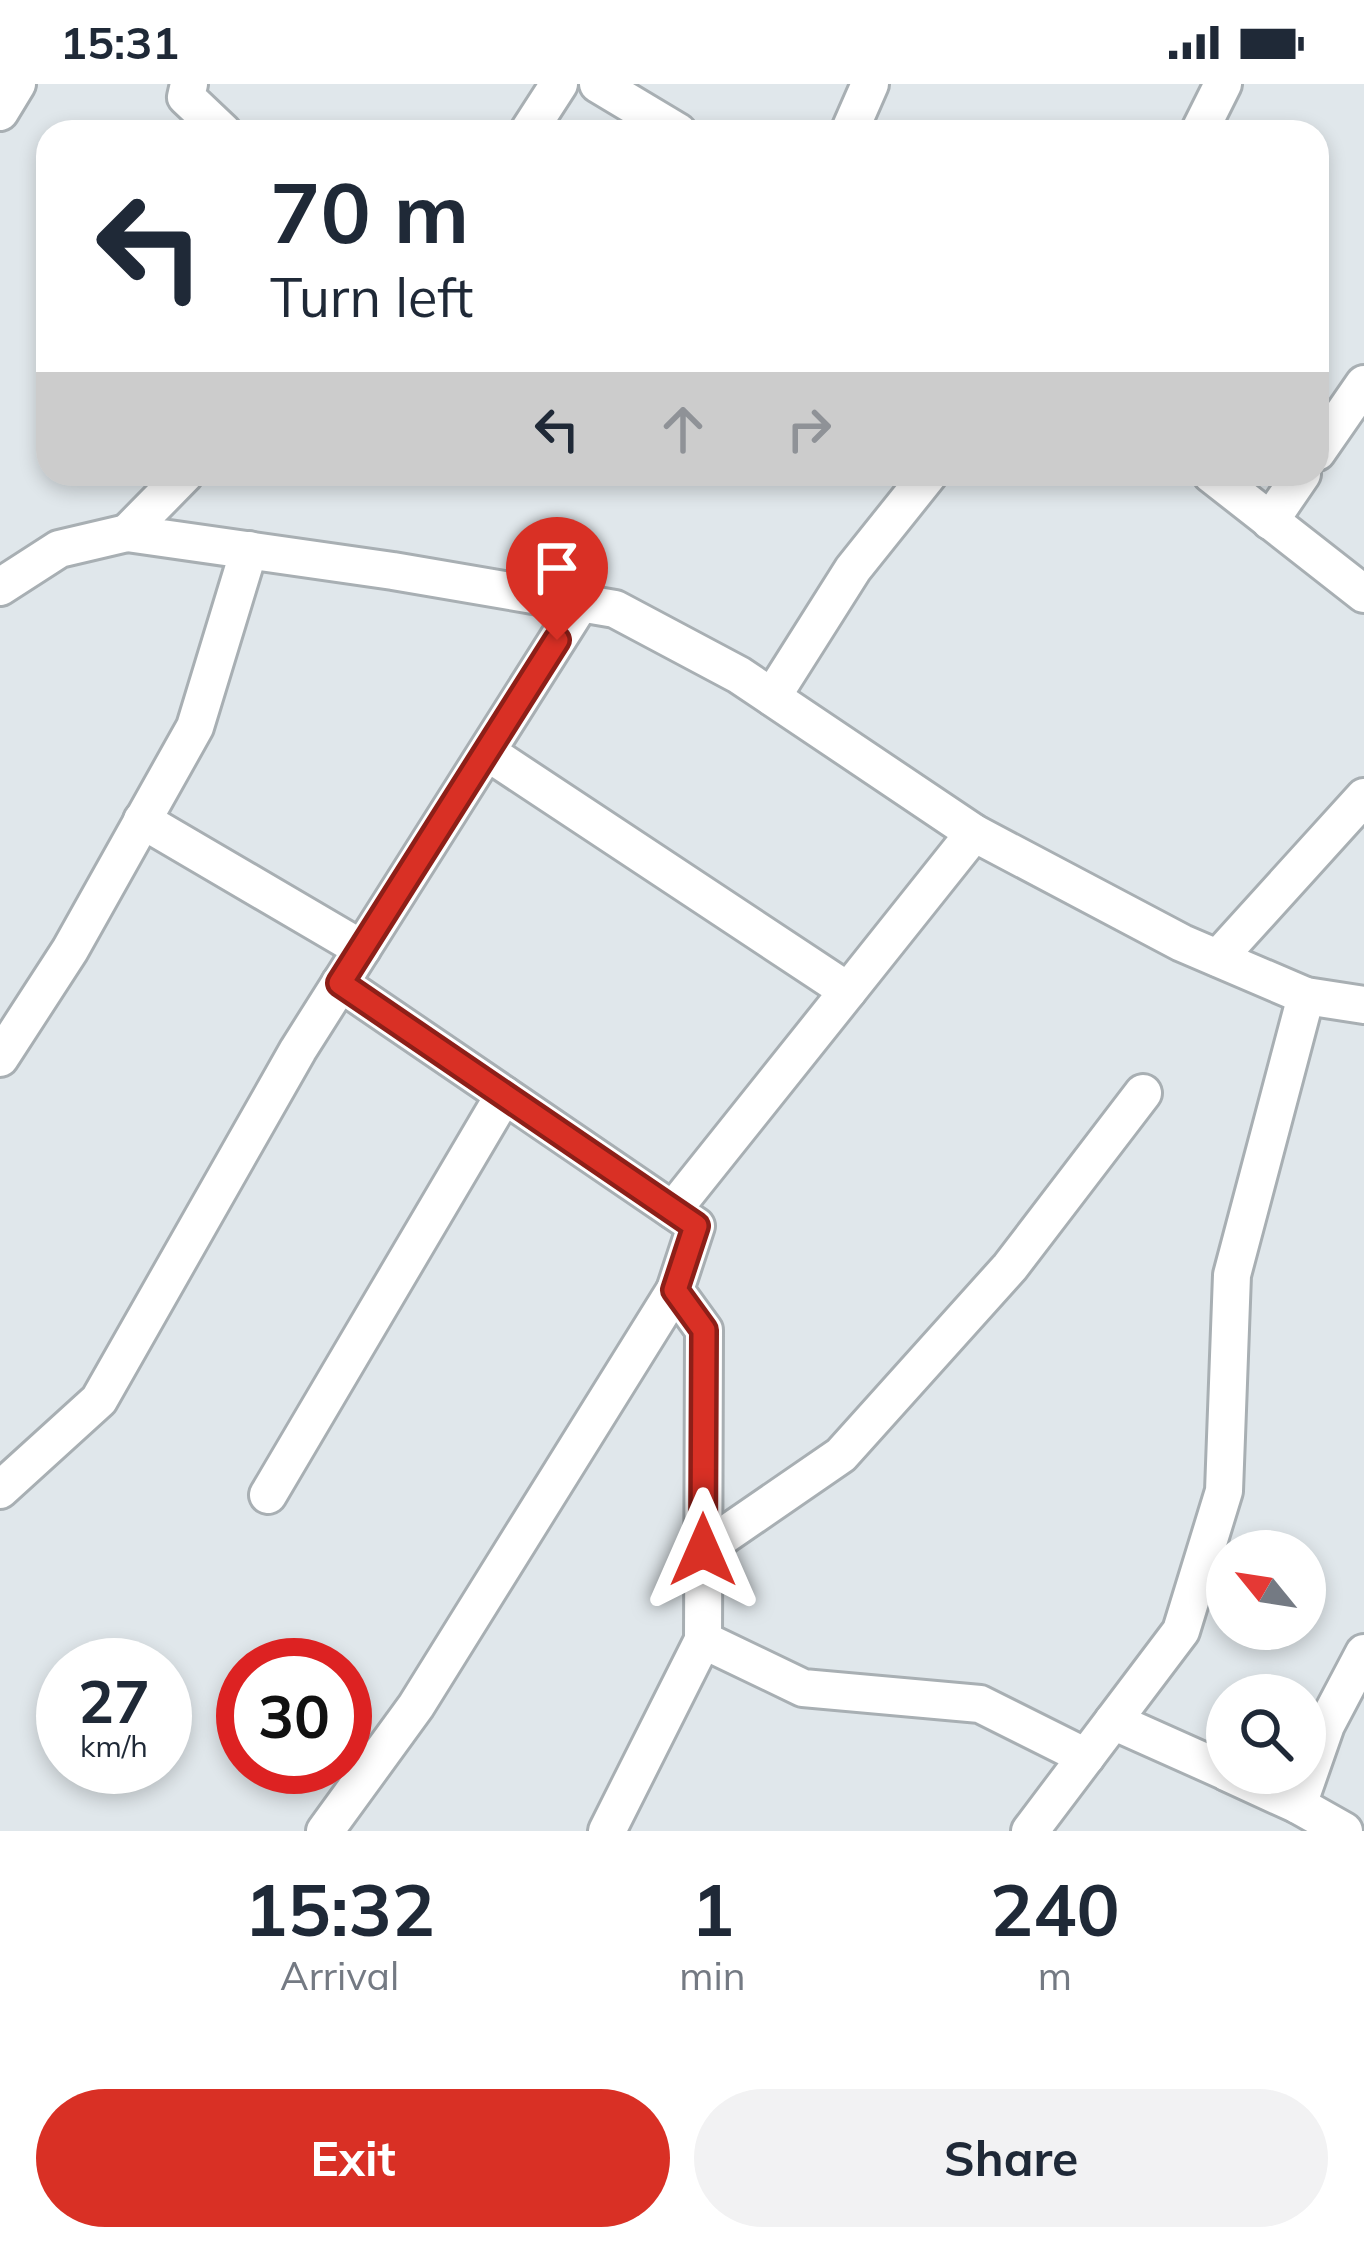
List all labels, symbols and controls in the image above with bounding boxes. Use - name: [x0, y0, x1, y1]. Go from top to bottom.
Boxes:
- text: 15:31: [60, 14, 179, 70]
- text: 70 m: [270, 159, 469, 264]
- icon: left: [72, 168, 228, 324]
- text: Turn left: [270, 263, 473, 331]
- icon: left: [524, 396, 590, 462]
- icon: ahead: [650, 396, 716, 462]
- icon: right: [776, 396, 842, 462]
- pin: [506, 517, 608, 640]
- icon: arrive: [524, 535, 590, 601]
- position arrow: [640, 1487, 766, 1613]
- north arrow: [1206, 1530, 1326, 1650]
- map controls: [1206, 1530, 1326, 1794]
- speed limit sign: 30: [216, 1638, 372, 1794]
- text: 27: [78, 1663, 150, 1738]
- button: search: [1206, 1674, 1326, 1794]
- text: km/h: [80, 1727, 148, 1765]
- text: 15:32: [244, 1864, 435, 1954]
- text: 1: [691, 1864, 734, 1954]
- text: 240: [990, 1864, 1120, 1954]
- text: Arrival: [280, 1951, 399, 2000]
- text: min: [679, 1951, 746, 2000]
- text: m: [1038, 1951, 1072, 2000]
- button: Exit: [36, 2089, 670, 2227]
- button: Share: [694, 2089, 1328, 2227]

